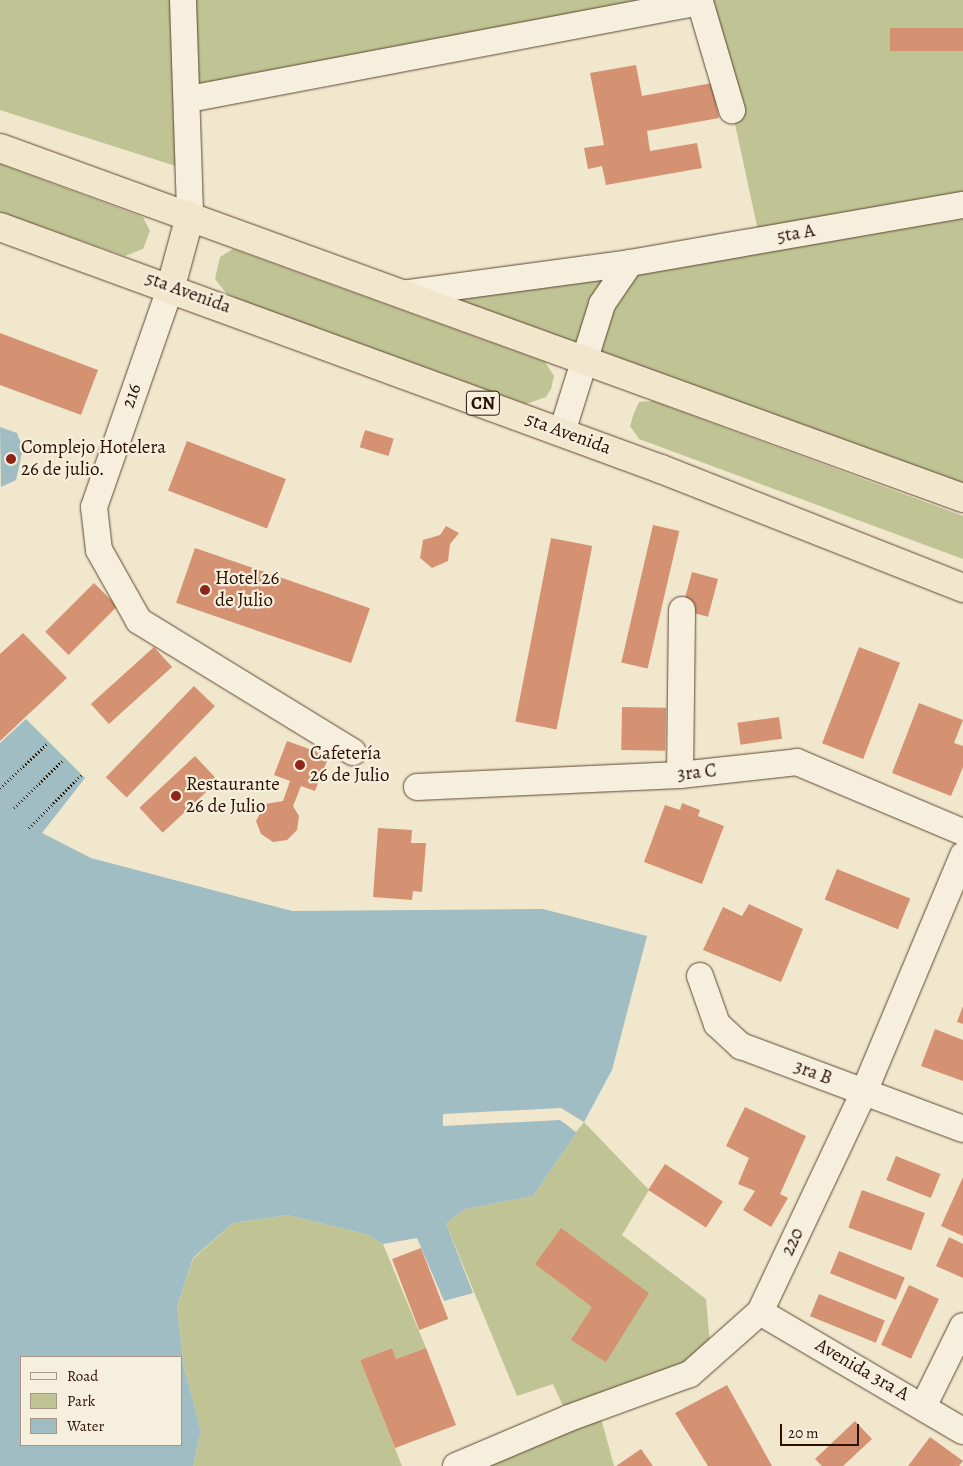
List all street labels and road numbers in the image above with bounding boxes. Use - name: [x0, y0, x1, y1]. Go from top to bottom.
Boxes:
- street label: 5ta A: [775, 219, 817, 249]
- street label: 5ta Avenida: [142, 267, 234, 319]
- street label: 216: [117, 381, 147, 411]
- road number: CN: [466, 388, 500, 418]
- street label: 5ta Avenida: [522, 408, 614, 460]
- street label: 3ra C: [676, 760, 718, 786]
- street label: 3ra B: [791, 1055, 835, 1091]
- street label: 220: [777, 1224, 809, 1260]
- street label: Avenida 3ra A: [811, 1334, 913, 1406]

